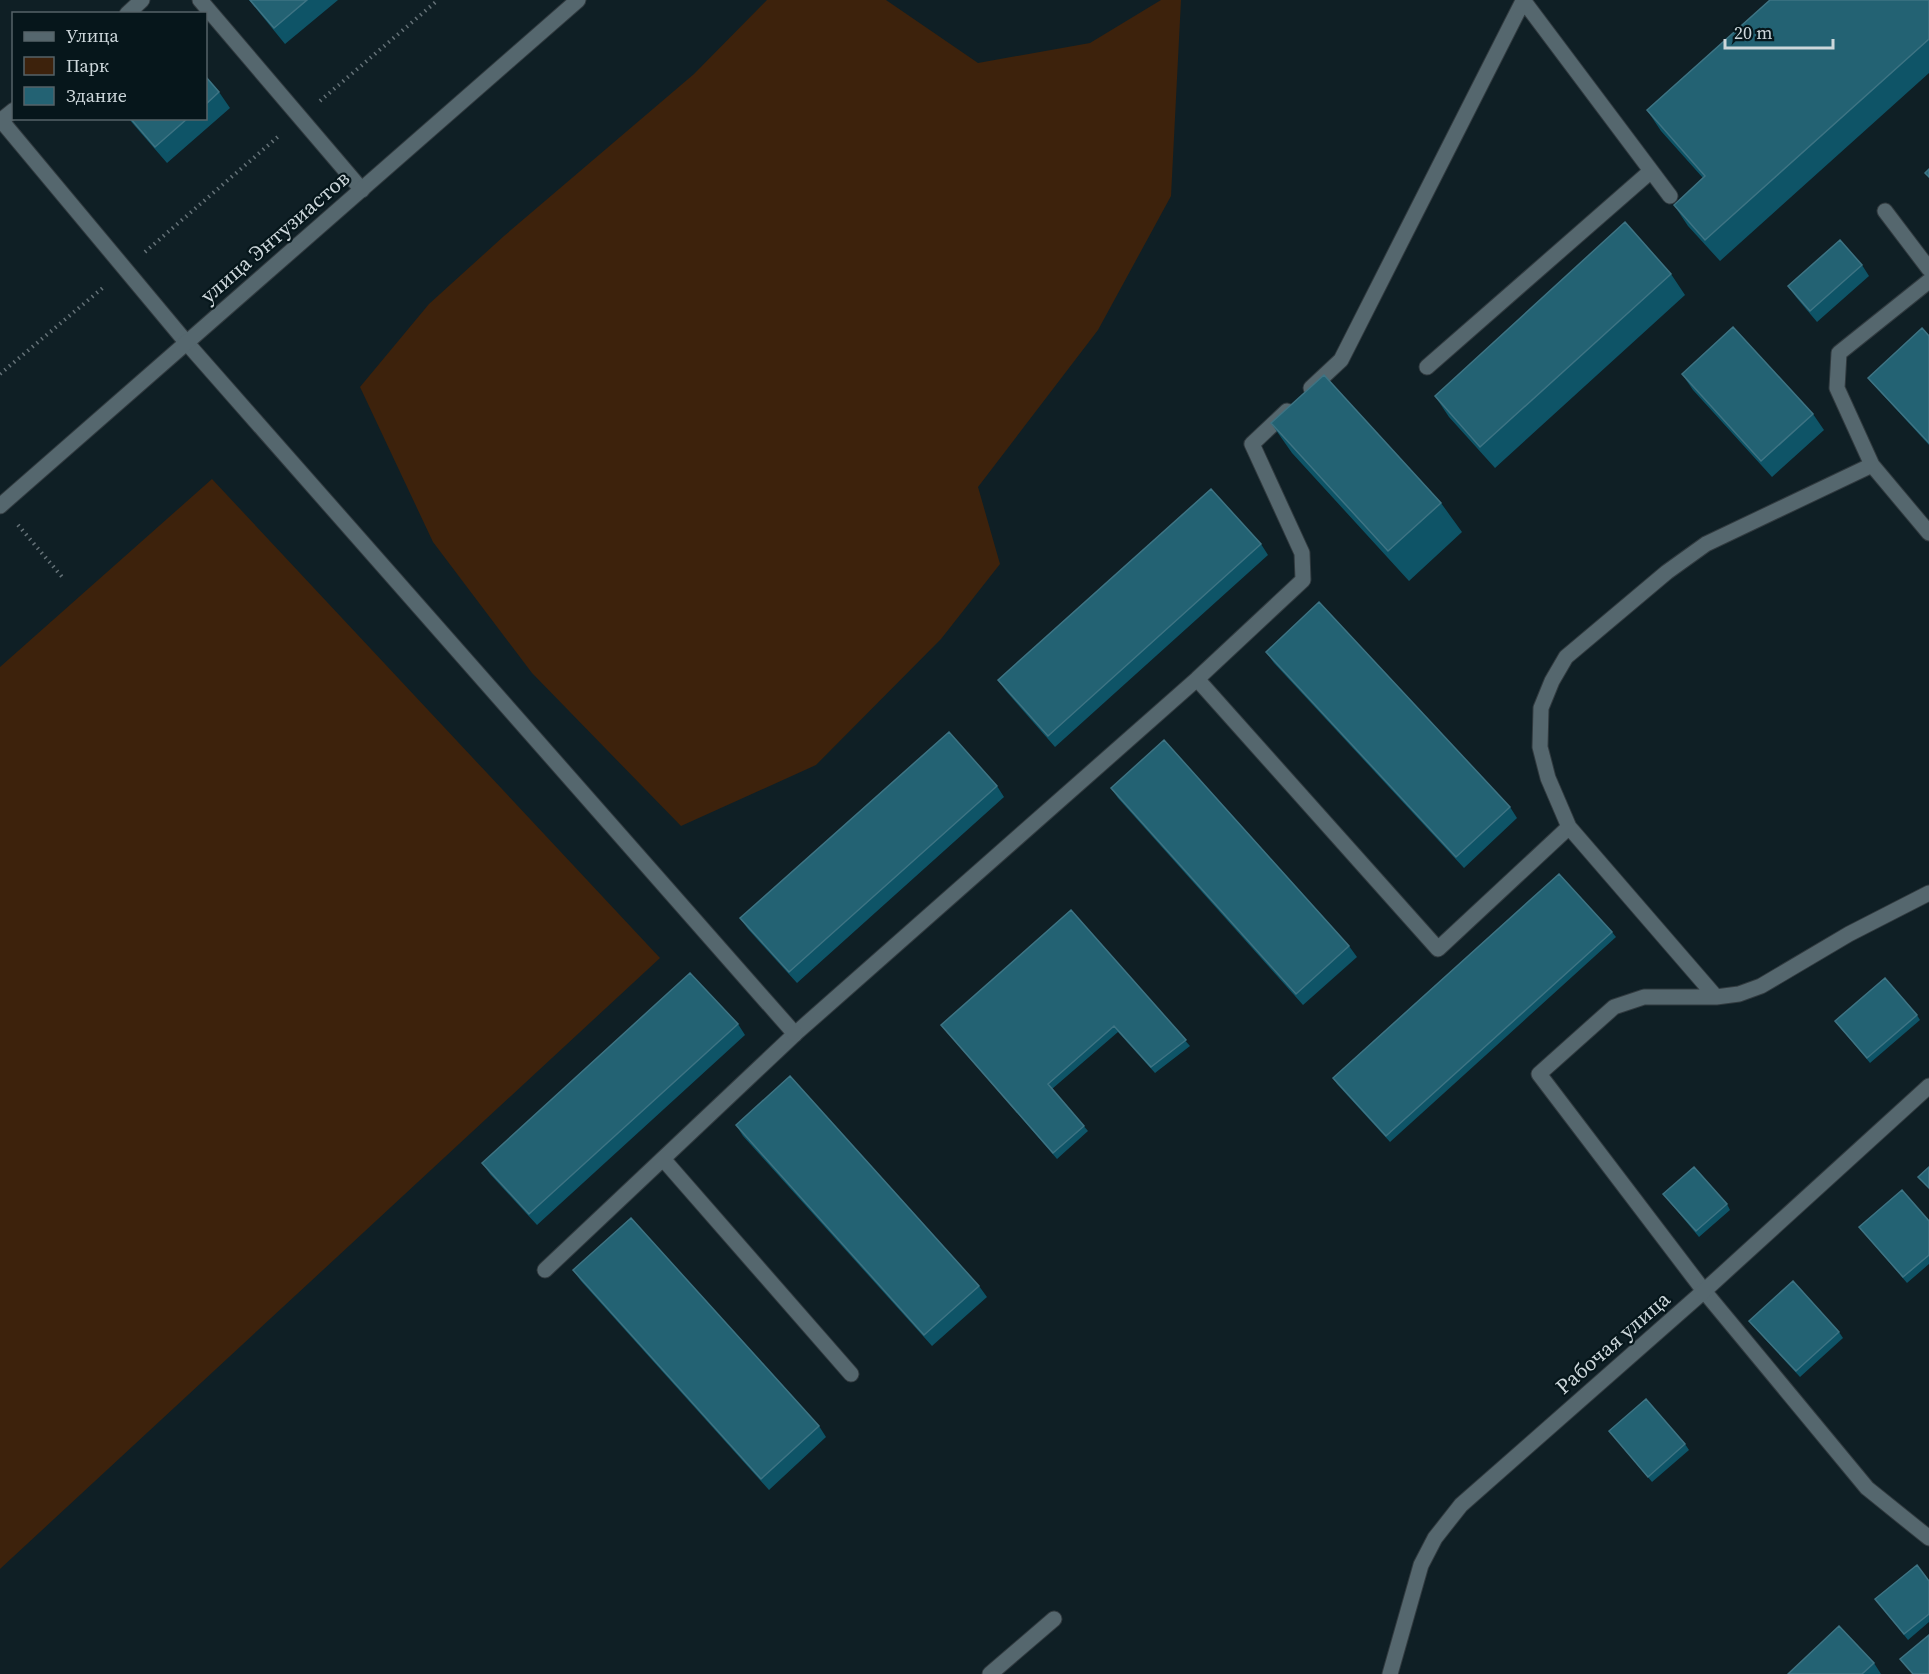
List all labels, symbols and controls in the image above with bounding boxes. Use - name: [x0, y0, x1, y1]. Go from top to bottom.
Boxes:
- legend: [12, 12, 207, 120]
- scale bar: [1725, 12, 1833, 50]
- text: 20 m: [1734, 20, 1772, 45]
- text: Улица: [66, 23, 119, 48]
- text: Парк: [66, 53, 109, 78]
- text: Здание: [66, 83, 127, 108]
- street label: улица Энтузиастов: [194, 164, 356, 310]
- street label: Рабочая улица: [1549, 1284, 1676, 1401]

